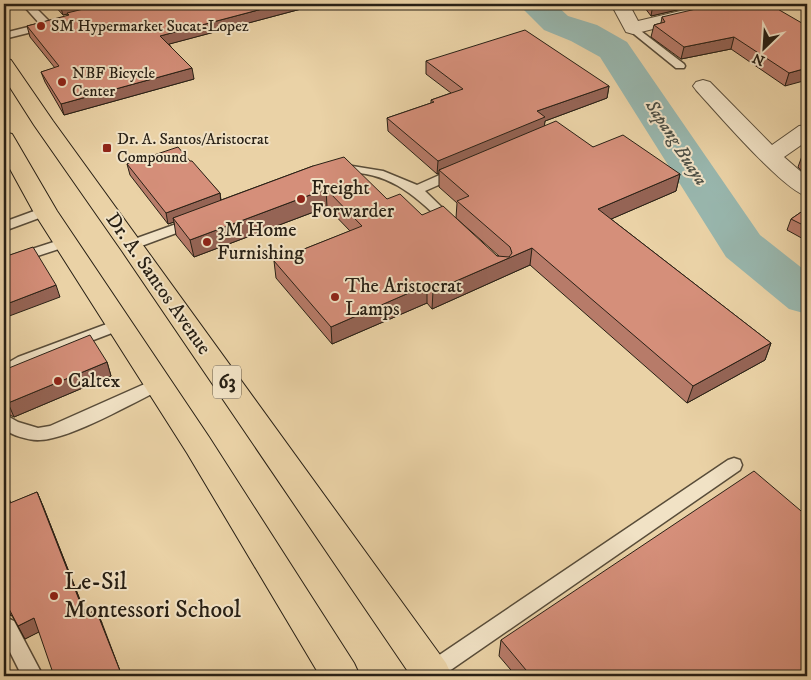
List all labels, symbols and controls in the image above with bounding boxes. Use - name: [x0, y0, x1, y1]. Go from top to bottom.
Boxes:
- place label: SM Hypermarket Sucat-Lopez: [51, 16, 249, 36]
- marker: SM Hypermarket Sucat-Lopez: [35, 20, 47, 32]
- north arrow: [738, 22, 788, 72]
- text: N: [749, 48, 768, 69]
- place label: NBF Bicycle Center: [72, 63, 156, 101]
- marker: NBF Bicycle Center: [56, 76, 68, 88]
- water label: Sapang Buaya: [640, 95, 712, 190]
- place label: Dr. A. Santos/Aristocrat Compound: [117, 129, 269, 167]
- marker: Dr. A. Santos/Aristocrat Compound: [101, 142, 113, 154]
- place label: Freight Forwarder: [311, 176, 395, 224]
- marker: Freight Forwarder: [295, 193, 307, 205]
- street label: Dr. A. Santos Avenue: [100, 208, 216, 360]
- place label: 3M Home Furnishing: [217, 218, 304, 266]
- marker: 3M Home Furnishing: [201, 236, 213, 248]
- place label: The Aristocrat Lamps: [345, 274, 462, 322]
- marker: The Aristocrat Lamps: [329, 291, 341, 303]
- road number: 63: [213, 366, 241, 398]
- place label: Caltex: [68, 369, 120, 394]
- marker: Caltex: [52, 375, 64, 387]
- place label: Le-Sil Montessori School: [64, 567, 242, 625]
- marker: Le-Sil Montessori School: [48, 590, 60, 602]

